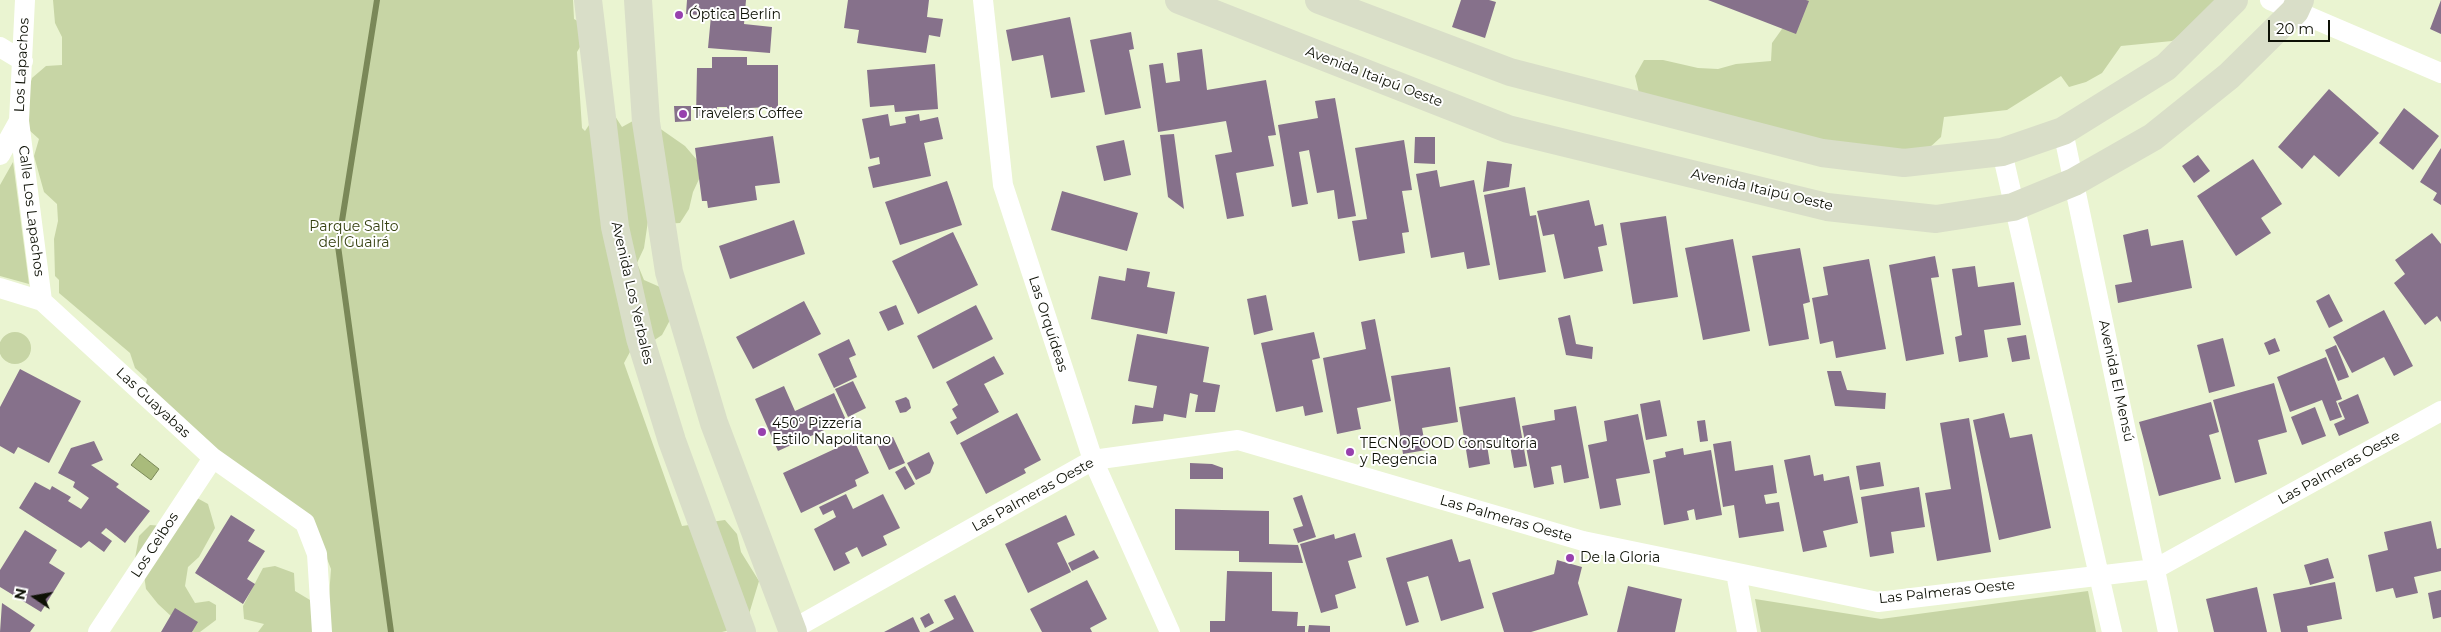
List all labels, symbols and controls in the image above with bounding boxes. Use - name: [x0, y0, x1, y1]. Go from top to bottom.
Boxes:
- place label: Óptica Berlín: [689, 7, 781, 23]
- marker: Óptica Berlín: [673, 9, 685, 21]
- scale bar: [2271, 10, 2334, 42]
- street label: Los Lapachos: [11, 17, 33, 113]
- text: 20 m: [2276, 19, 2314, 38]
- street label: Avenida Itaipú Oeste: [1303, 43, 1445, 111]
- place label: Travelers Coffee: [693, 106, 803, 122]
- marker: Travelers Coffee: [677, 108, 689, 120]
- street label: Calle Los Lapachos: [15, 144, 47, 278]
- street label: Avenida Itaipú Oeste: [1689, 165, 1835, 215]
- park label: Parque Salto del Guairá: [309, 219, 399, 252]
- street label: Avenida Los Yerbales: [607, 220, 657, 366]
- street label: Las Orquídeas: [1025, 274, 1071, 374]
- street label: Avenida El Mensú: [2095, 318, 2137, 444]
- street label: Las Guayabas: [112, 364, 194, 442]
- place label: 450° Pizzería Estilo Napolitano: [772, 416, 891, 448]
- marker: 450° Pizzería Estilo Napolitano: [756, 426, 768, 438]
- street label: Las Palmeras Oeste: [2275, 427, 2403, 509]
- place label: TECNOFOOD Consultoría y Regencia: [1360, 436, 1537, 468]
- marker: TECNOFOOD Consultoría y Regencia: [1344, 446, 1356, 458]
- street label: Las Palmeras Oeste: [969, 454, 1097, 536]
- street label: Las Palmeras Oeste: [1438, 492, 1574, 546]
- street label: Los Ceibos: [128, 509, 182, 581]
- place label: De la Gloria: [1580, 550, 1660, 566]
- marker: De la Gloria: [1564, 552, 1576, 564]
- north arrow: [10, 572, 60, 622]
- street label: Las Palmeras Oeste: [1878, 576, 2016, 608]
- text: N: [10, 586, 30, 601]

